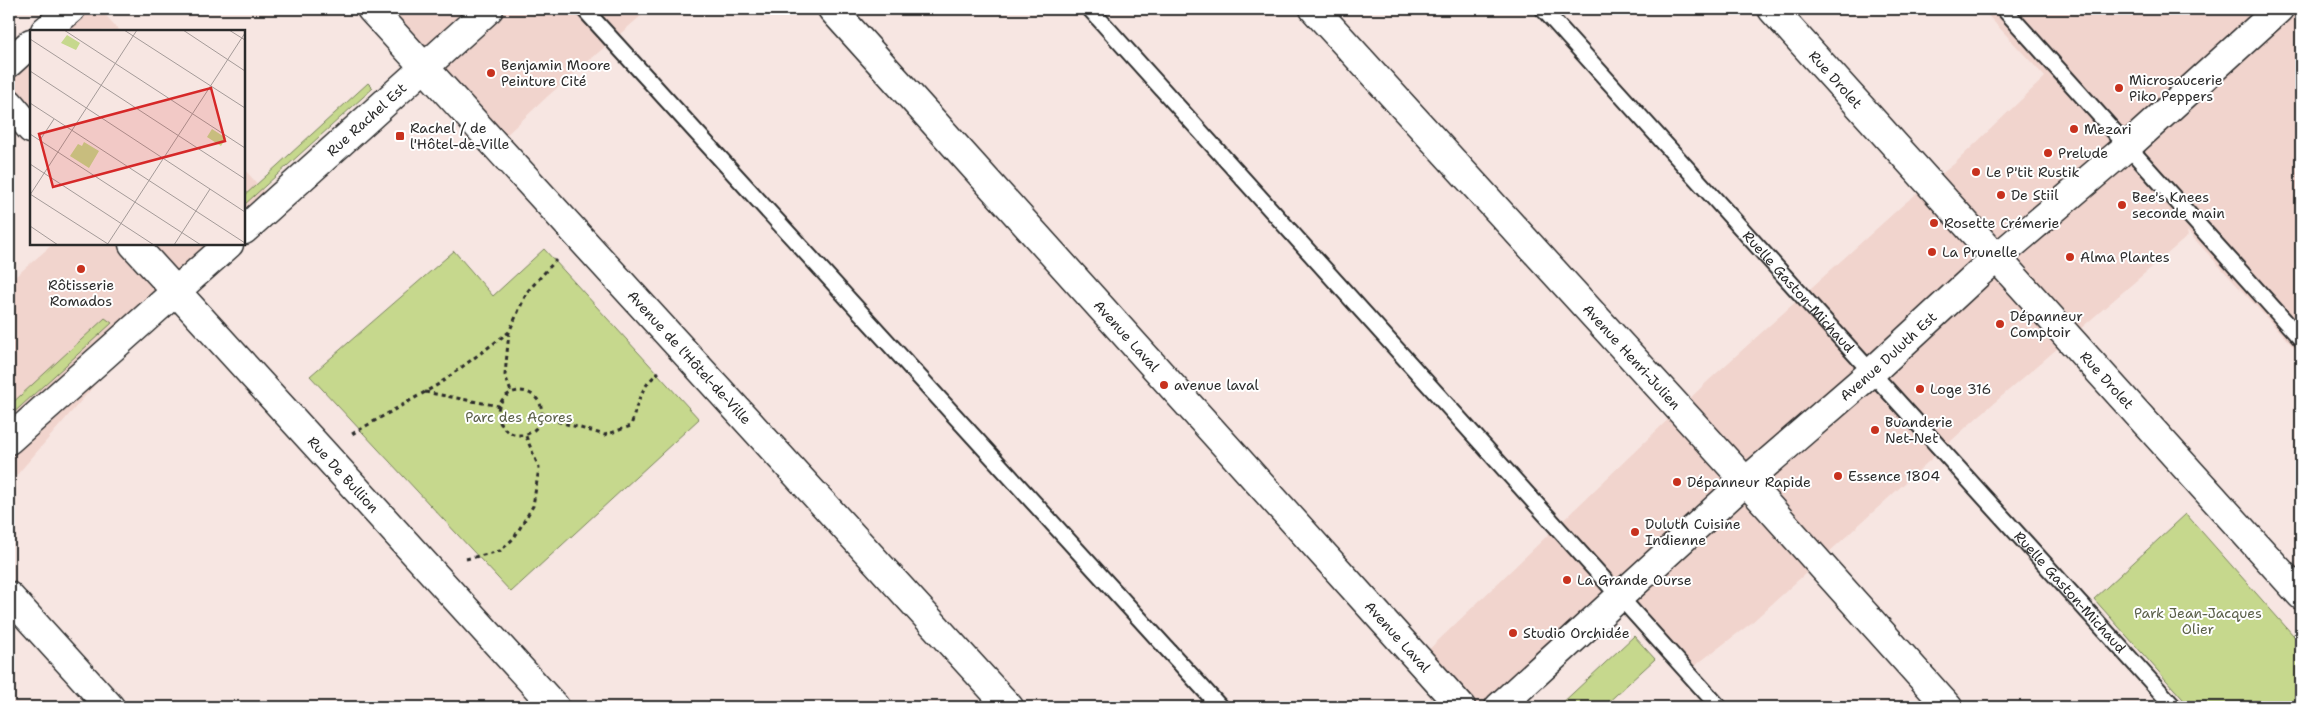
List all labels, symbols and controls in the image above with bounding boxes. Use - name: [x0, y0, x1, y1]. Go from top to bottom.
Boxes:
- inset map: [30, 30, 245, 245]
- street label: Rue Drolet: [1805, 47, 1866, 112]
- place label: Benjamin Moore Peinture Cité: [501, 56, 611, 90]
- marker: Benjamin Moore Peinture Cité: [485, 67, 497, 79]
- place label: Microsaucerie Piko Peppers: [2129, 71, 2223, 105]
- street label: Rue Rachel Est: [323, 79, 410, 160]
- marker: Microsaucerie Piko Peppers: [2113, 82, 2125, 94]
- place label: Rachel / de l'Hôtel-de-Ville: [410, 119, 509, 153]
- place label: Mezari: [2084, 120, 2132, 138]
- marker: Mezari: [2068, 123, 2080, 135]
- marker: Rachel / de l'Hôtel-de-Ville: [394, 130, 406, 142]
- place label: Prelude: [2058, 144, 2108, 162]
- marker: Prelude: [2042, 147, 2054, 159]
- place label: Le P'tit Rustik: [1986, 163, 2079, 181]
- marker: Le P'tit Rustik: [1970, 166, 1982, 178]
- place label: De Stiil: [2011, 186, 2059, 204]
- place label: Bee's Knees seconde main: [2132, 188, 2225, 222]
- marker: De Stiil: [1995, 189, 2007, 201]
- marker: Bee's Knees seconde main: [2116, 199, 2128, 211]
- place label: Rosette Crémerie: [1944, 214, 2059, 232]
- marker: Rosette Crémerie: [1928, 217, 1940, 229]
- street label: Ruelle Gaston-Michaud: [1739, 227, 1858, 356]
- place label: La Prunelle: [1942, 243, 2018, 261]
- marker: La Prunelle: [1926, 246, 1938, 258]
- place label: Alma Plantes: [2080, 248, 2170, 266]
- marker: Alma Plantes: [2064, 251, 2076, 263]
- marker: Rôtisserie Romados: [75, 263, 87, 275]
- place label: Rôtisserie Romados: [48, 276, 114, 310]
- street label: Avenue de l'Hôtel-de-Ville: [624, 287, 755, 428]
- street label: Avenue Laval: [1090, 296, 1164, 376]
- street label: Avenue Henri-Julien: [1579, 300, 1685, 414]
- place label: Dépanneur Comptoir: [2010, 307, 2083, 341]
- street label: Avenue Duluth Est: [1836, 308, 1940, 405]
- marker: Dépanneur Comptoir: [1994, 318, 2006, 330]
- street label: Rue Drolet: [2076, 348, 2138, 413]
- place label: avenue laval: [1174, 376, 1260, 394]
- marker: avenue laval: [1158, 379, 1170, 391]
- place label: Loge 316: [1930, 380, 1991, 398]
- marker: Loge 316: [1914, 383, 1926, 395]
- park label: Parc des Açores: [465, 408, 573, 426]
- place label: Buanderie Net-Net: [1885, 413, 1953, 447]
- marker: Buanderie Net-Net: [1869, 424, 1881, 436]
- street label: Rue De Bullion: [304, 433, 383, 517]
- place label: Essence 1804: [1848, 467, 1940, 485]
- marker: Essence 1804: [1832, 470, 1844, 482]
- place label: Dépanneur Rapide: [1687, 473, 1811, 491]
- marker: Dépanneur Rapide: [1671, 476, 1683, 488]
- place label: Duluth Cuisine Indienne: [1645, 515, 1741, 549]
- marker: Duluth Cuisine Indienne: [1629, 526, 1641, 538]
- street label: Ruelle Gaston-Michaud: [2010, 527, 2130, 657]
- place label: La Grande Ourse: [1577, 571, 1692, 589]
- marker: La Grande Ourse: [1561, 574, 1573, 586]
- street label: Avenue Laval: [1361, 597, 1435, 677]
- park label: Park Jean-Jacques Olier: [2134, 604, 2262, 638]
- place label: Studio Orchidée: [1523, 624, 1630, 642]
- marker: Studio Orchidée: [1507, 627, 1519, 639]

